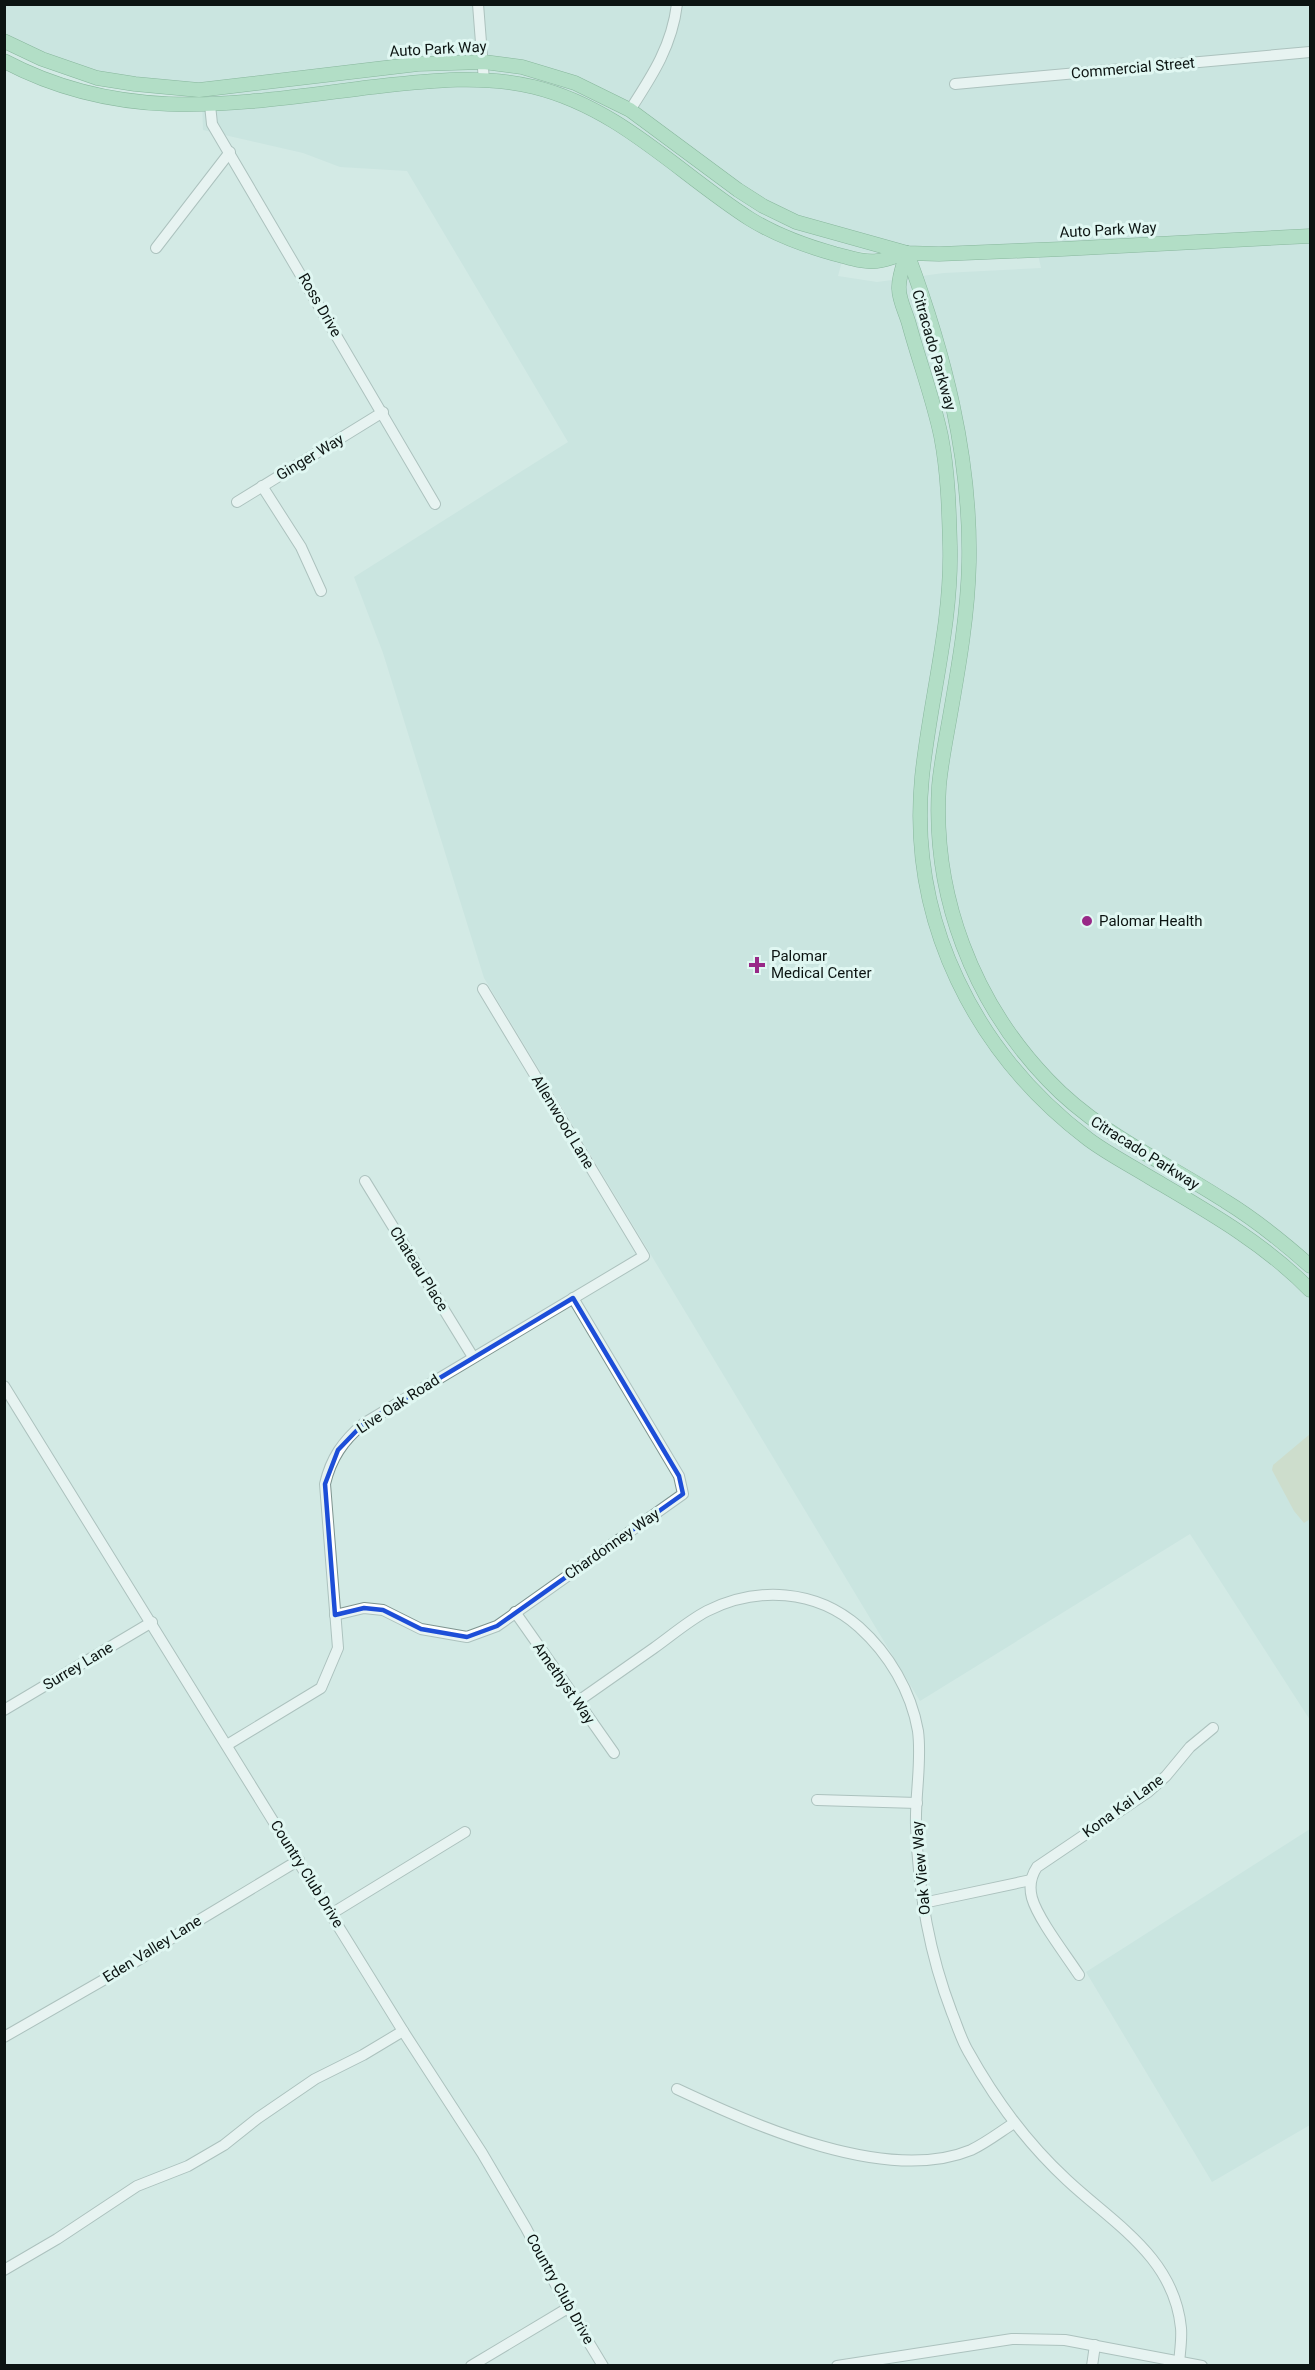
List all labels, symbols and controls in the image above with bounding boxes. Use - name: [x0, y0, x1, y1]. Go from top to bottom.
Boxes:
- street label: Auto Park Way: [389, 37, 487, 61]
- street label: Commercial Street: [1070, 54, 1196, 82]
- street label: Auto Park Way: [1059, 218, 1157, 242]
- street label: Ross Drive: [295, 270, 345, 340]
- street label: Citracado Parkway: [908, 288, 960, 412]
- street label: Ginger Way: [273, 430, 347, 484]
- place label: Palomar Health: [1099, 912, 1203, 930]
- marker: Palomar Health: [1080, 914, 1094, 928]
- place label: Palomar Medical Center: [771, 947, 871, 982]
- marker: Palomar Medical Center: [748, 956, 766, 974]
- street label: Allenwood Lane: [528, 1072, 598, 1172]
- street label: Citracado Parkway: [1087, 1112, 1203, 1194]
- street label: Chateau Place: [386, 1223, 452, 1315]
- street label: Live Oak Road: [353, 1371, 443, 1437]
- street label: Chardonney Way: [561, 1505, 663, 1583]
- street label: Surrey Lane: [40, 1638, 116, 1694]
- street label: Amethyst Way: [529, 1639, 599, 1727]
- street label: Kona Kai Lane: [1079, 1771, 1167, 1841]
- street label: Country Club Drive: [267, 1817, 347, 1931]
- street label: Oak View Way: [908, 1820, 934, 1916]
- street label: Eden Valley Lane: [99, 1912, 205, 1986]
- street label: Country Club Drive: [522, 2231, 598, 2347]

